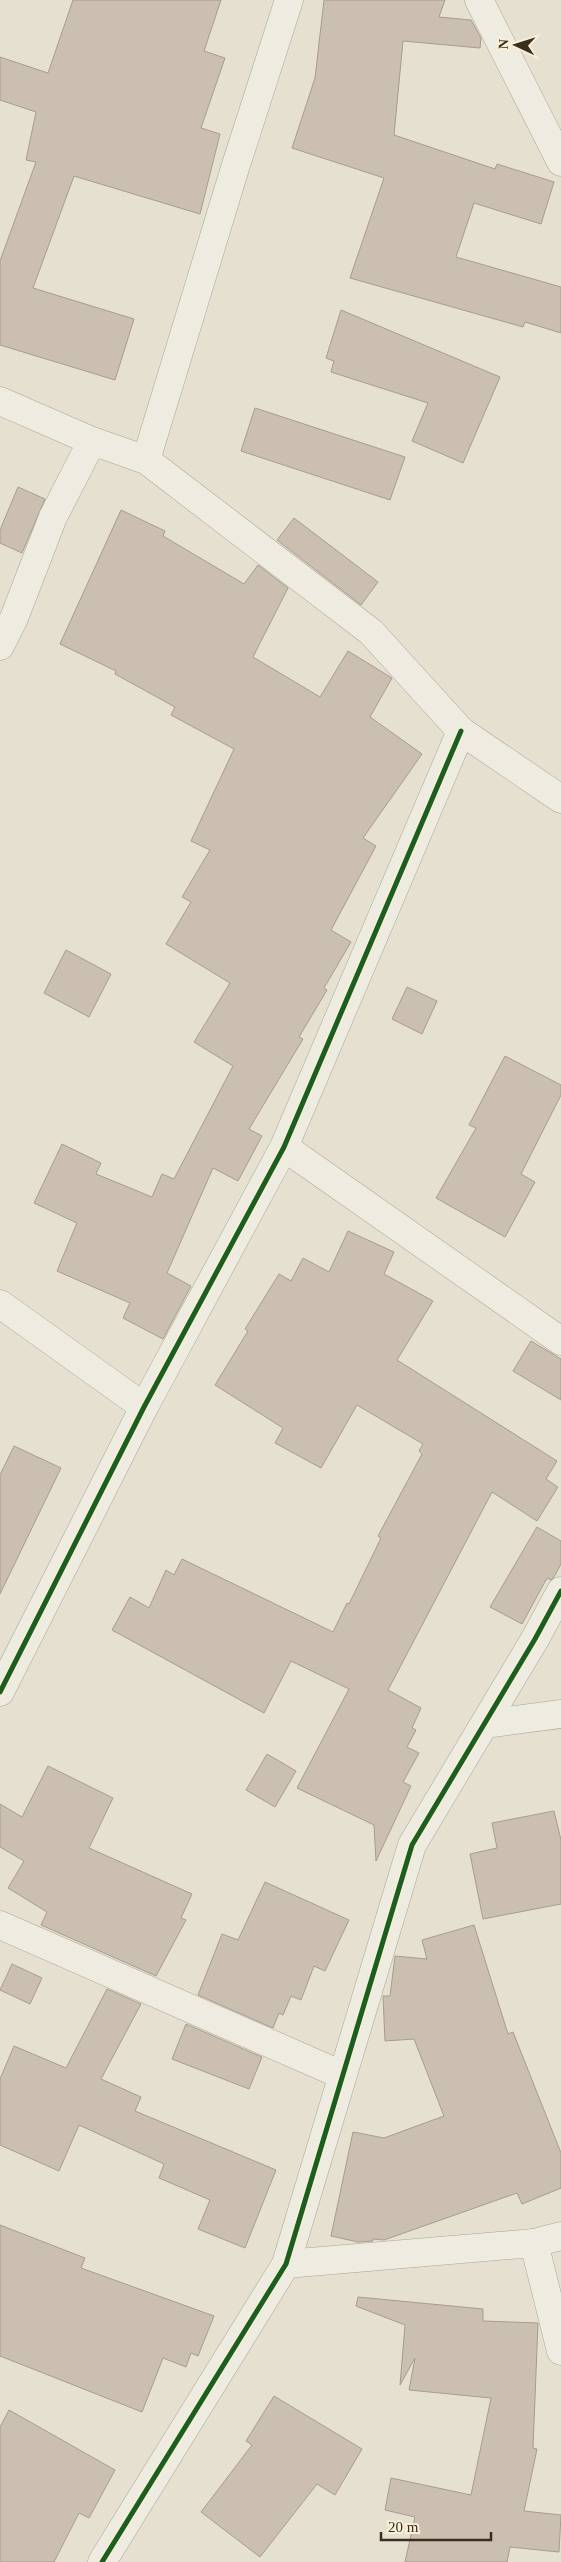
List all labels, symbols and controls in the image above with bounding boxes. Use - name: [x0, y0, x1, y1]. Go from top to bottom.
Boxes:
- north arrow: [491, 20, 541, 70]
- text: N: [496, 39, 511, 50]
- scale bar: [381, 2510, 491, 2542]
- text: 20 m: [388, 2519, 419, 2535]

